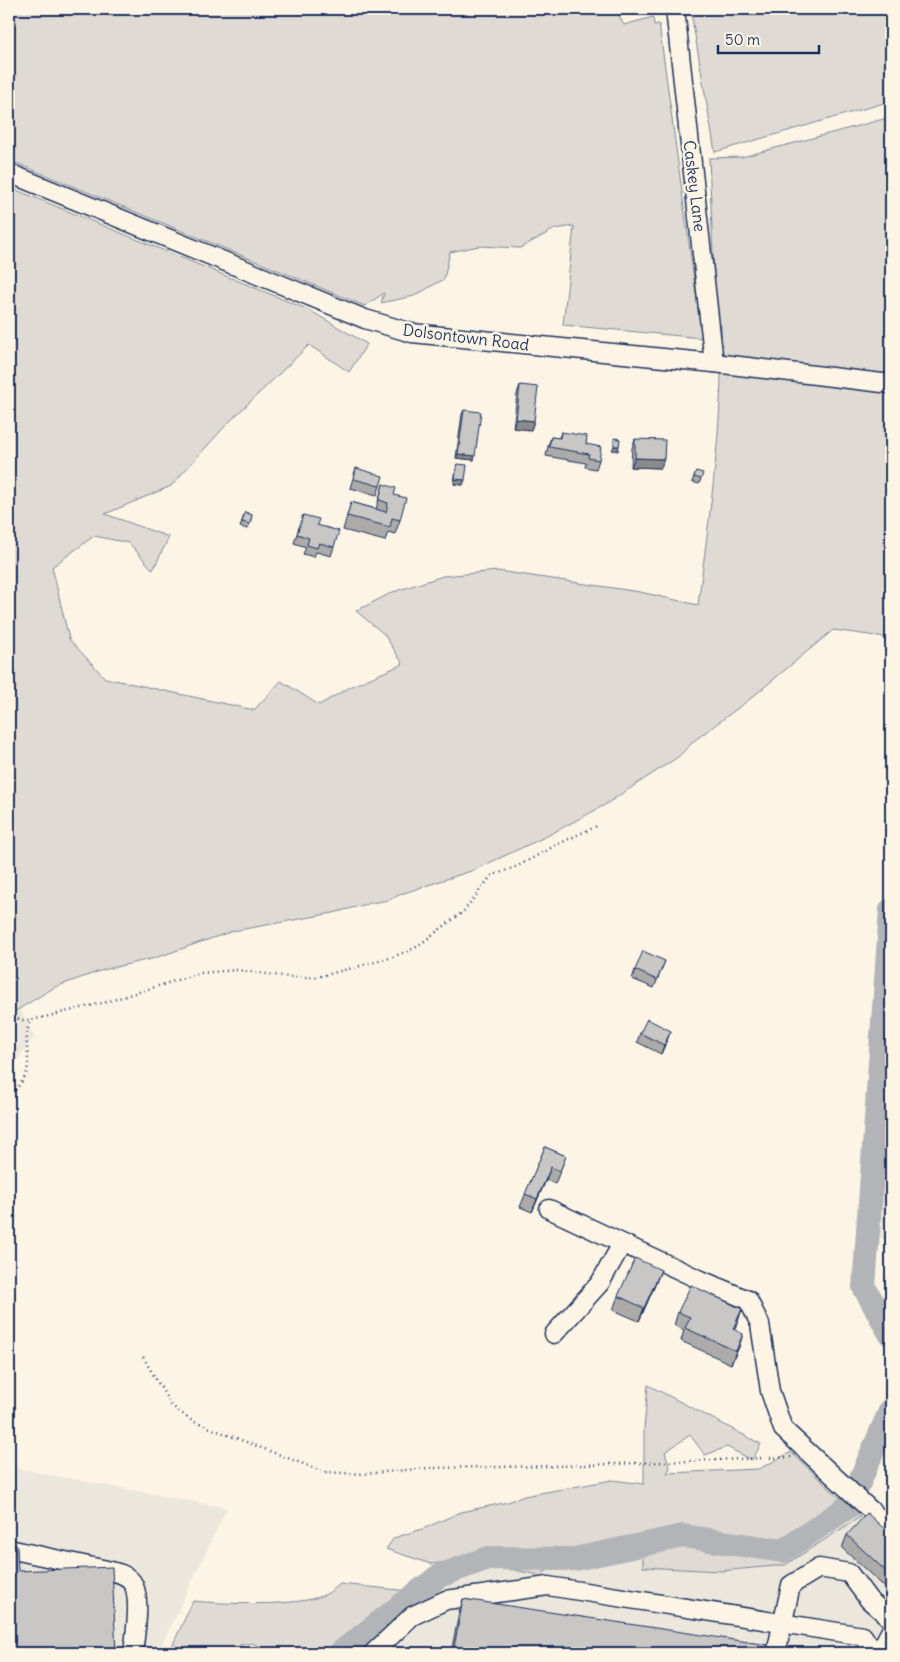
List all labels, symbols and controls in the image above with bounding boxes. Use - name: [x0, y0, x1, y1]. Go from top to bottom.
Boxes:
- scale bar: [718, 22, 819, 54]
- text: 50 m: [725, 30, 760, 49]
- street label: Caskey Lane: [679, 139, 711, 233]
- street label: Dolsontown Road: [402, 319, 530, 355]

